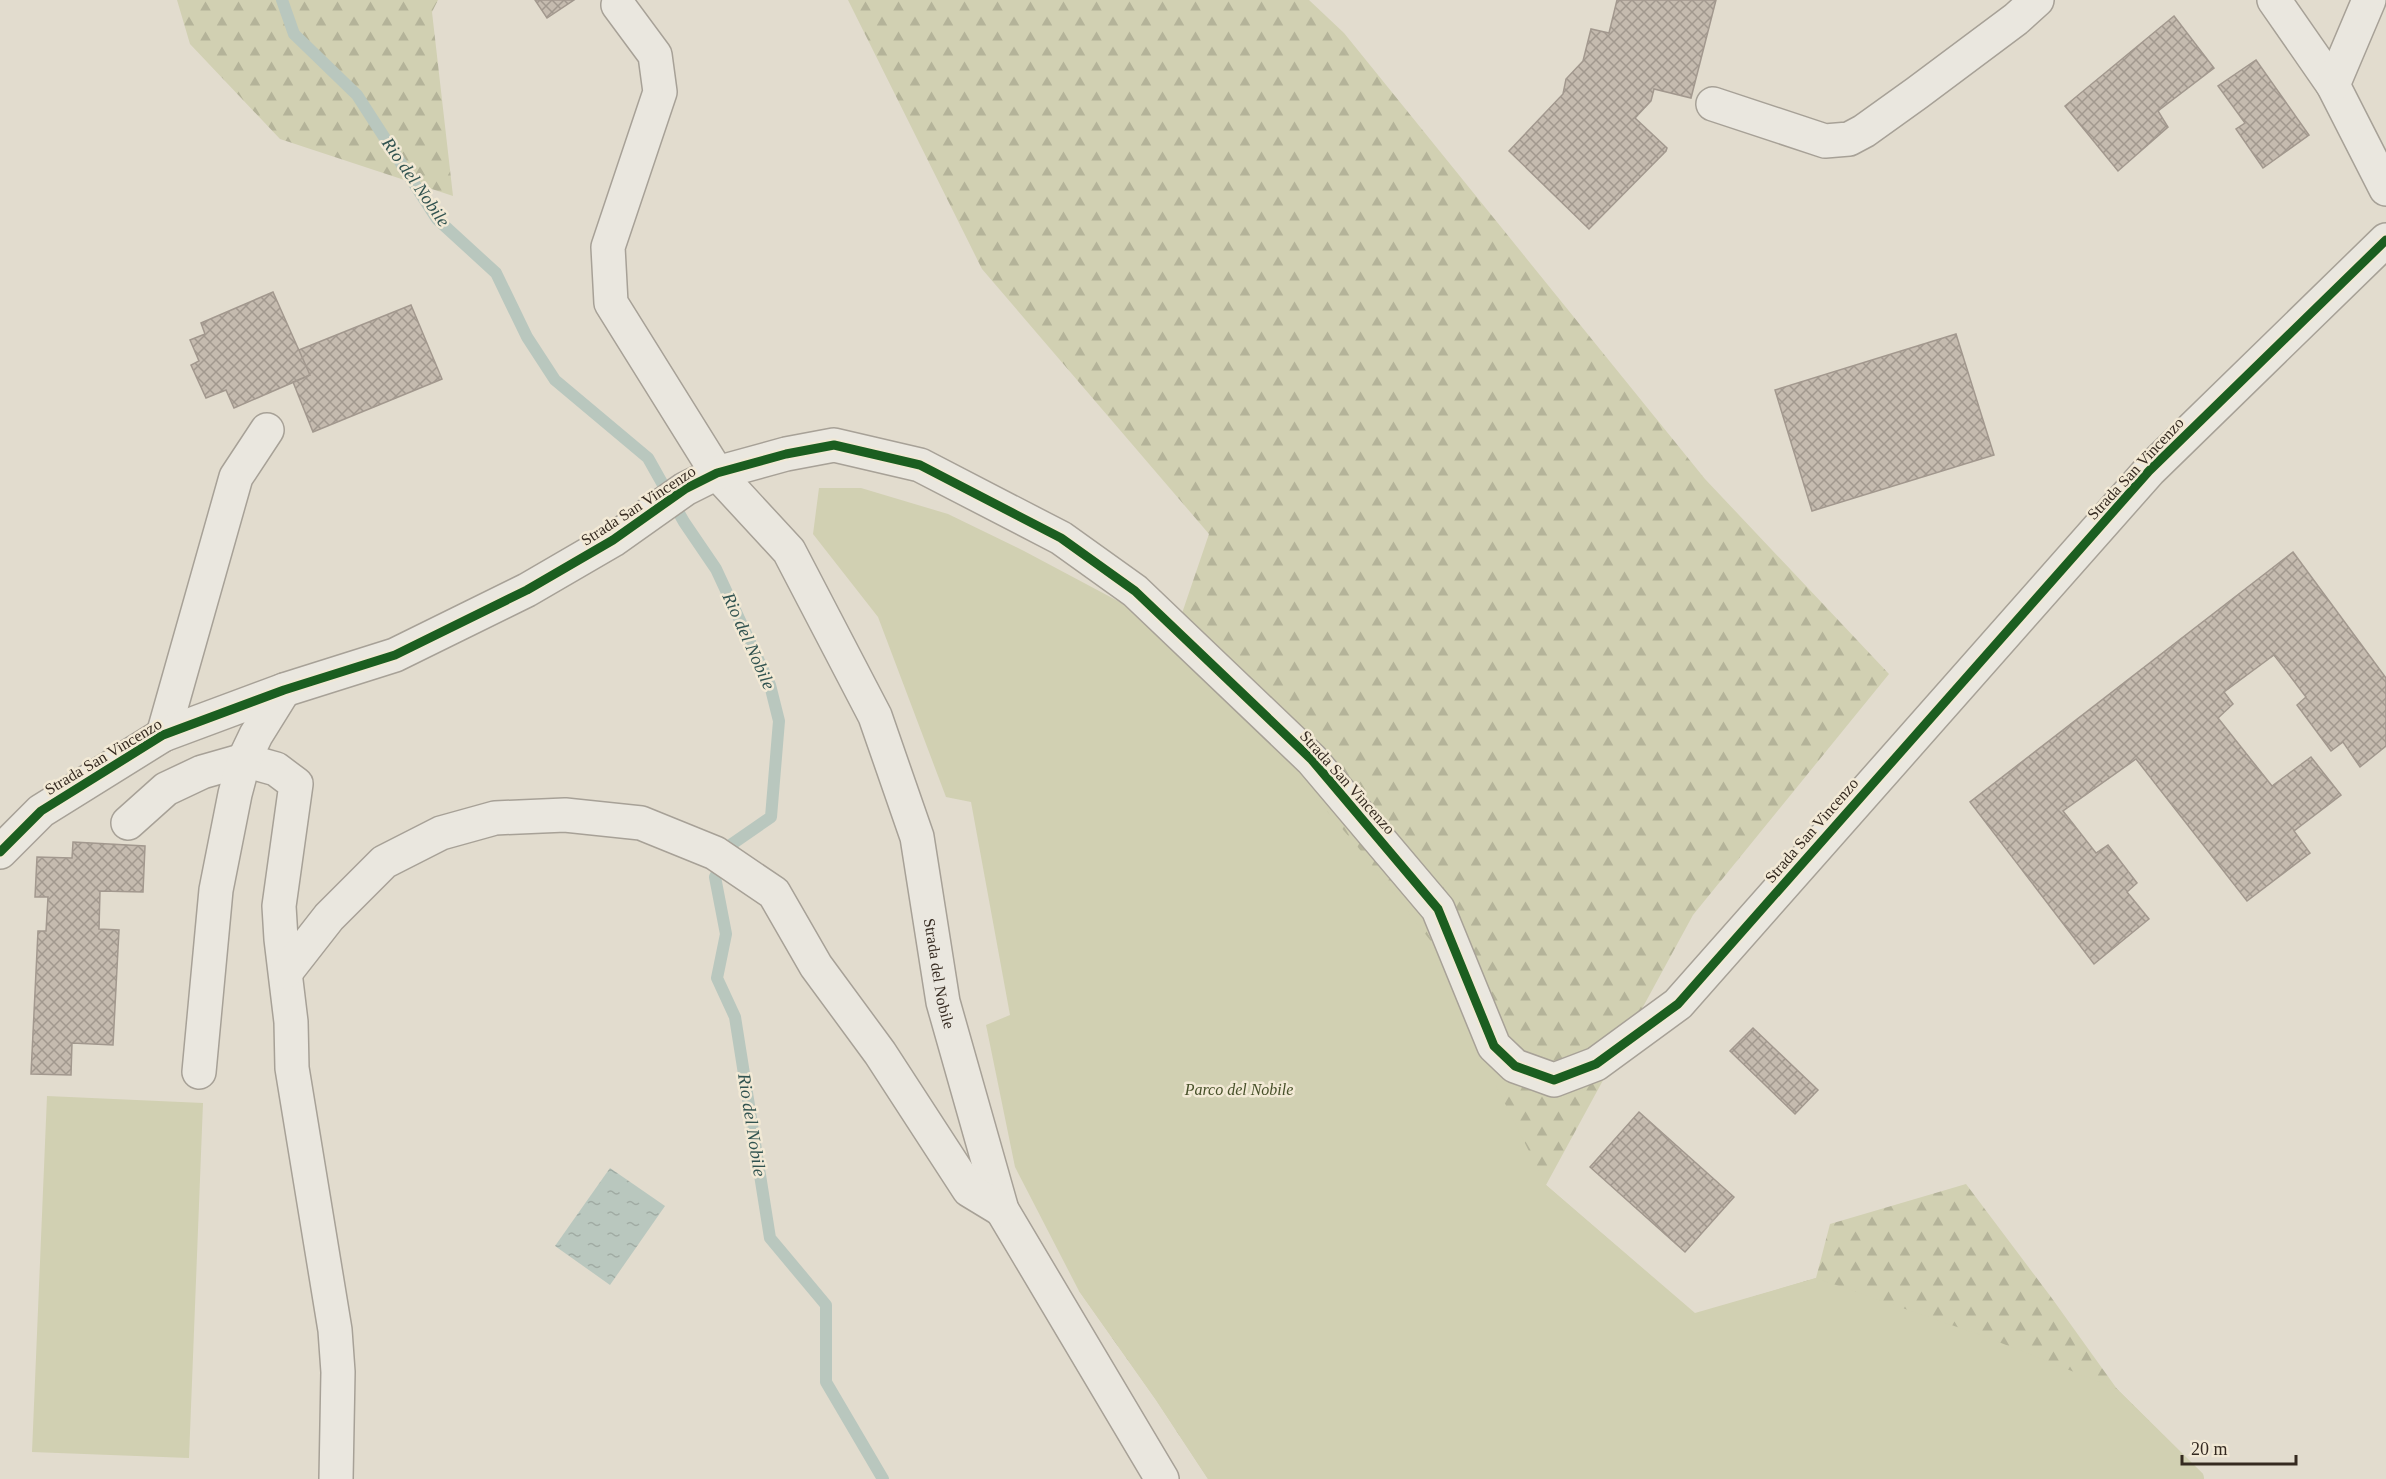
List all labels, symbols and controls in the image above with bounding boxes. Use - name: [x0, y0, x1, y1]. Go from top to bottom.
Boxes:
- water label: Rio del Nobile: [377, 133, 454, 230]
- street label: Strada San Vincenzo: [2084, 414, 2187, 523]
- street label: Strada San Vincenzo: [578, 462, 699, 549]
- water label: Rio del Nobile: [718, 589, 779, 693]
- street label: Strada San Vincenzo: [42, 715, 165, 798]
- street label: Strada San Vincenzo: [1297, 727, 1398, 837]
- street label: Strada San Vincenzo: [1761, 775, 1861, 886]
- street label: Strada del Nobile: [921, 917, 958, 1031]
- water label: Rio del Nobile: [734, 1071, 770, 1178]
- park label: Parco del Nobile: [1184, 1081, 1293, 1098]
- scale bar: [2182, 1428, 2296, 1466]
- text: 20 m: [2191, 1439, 2228, 1459]

